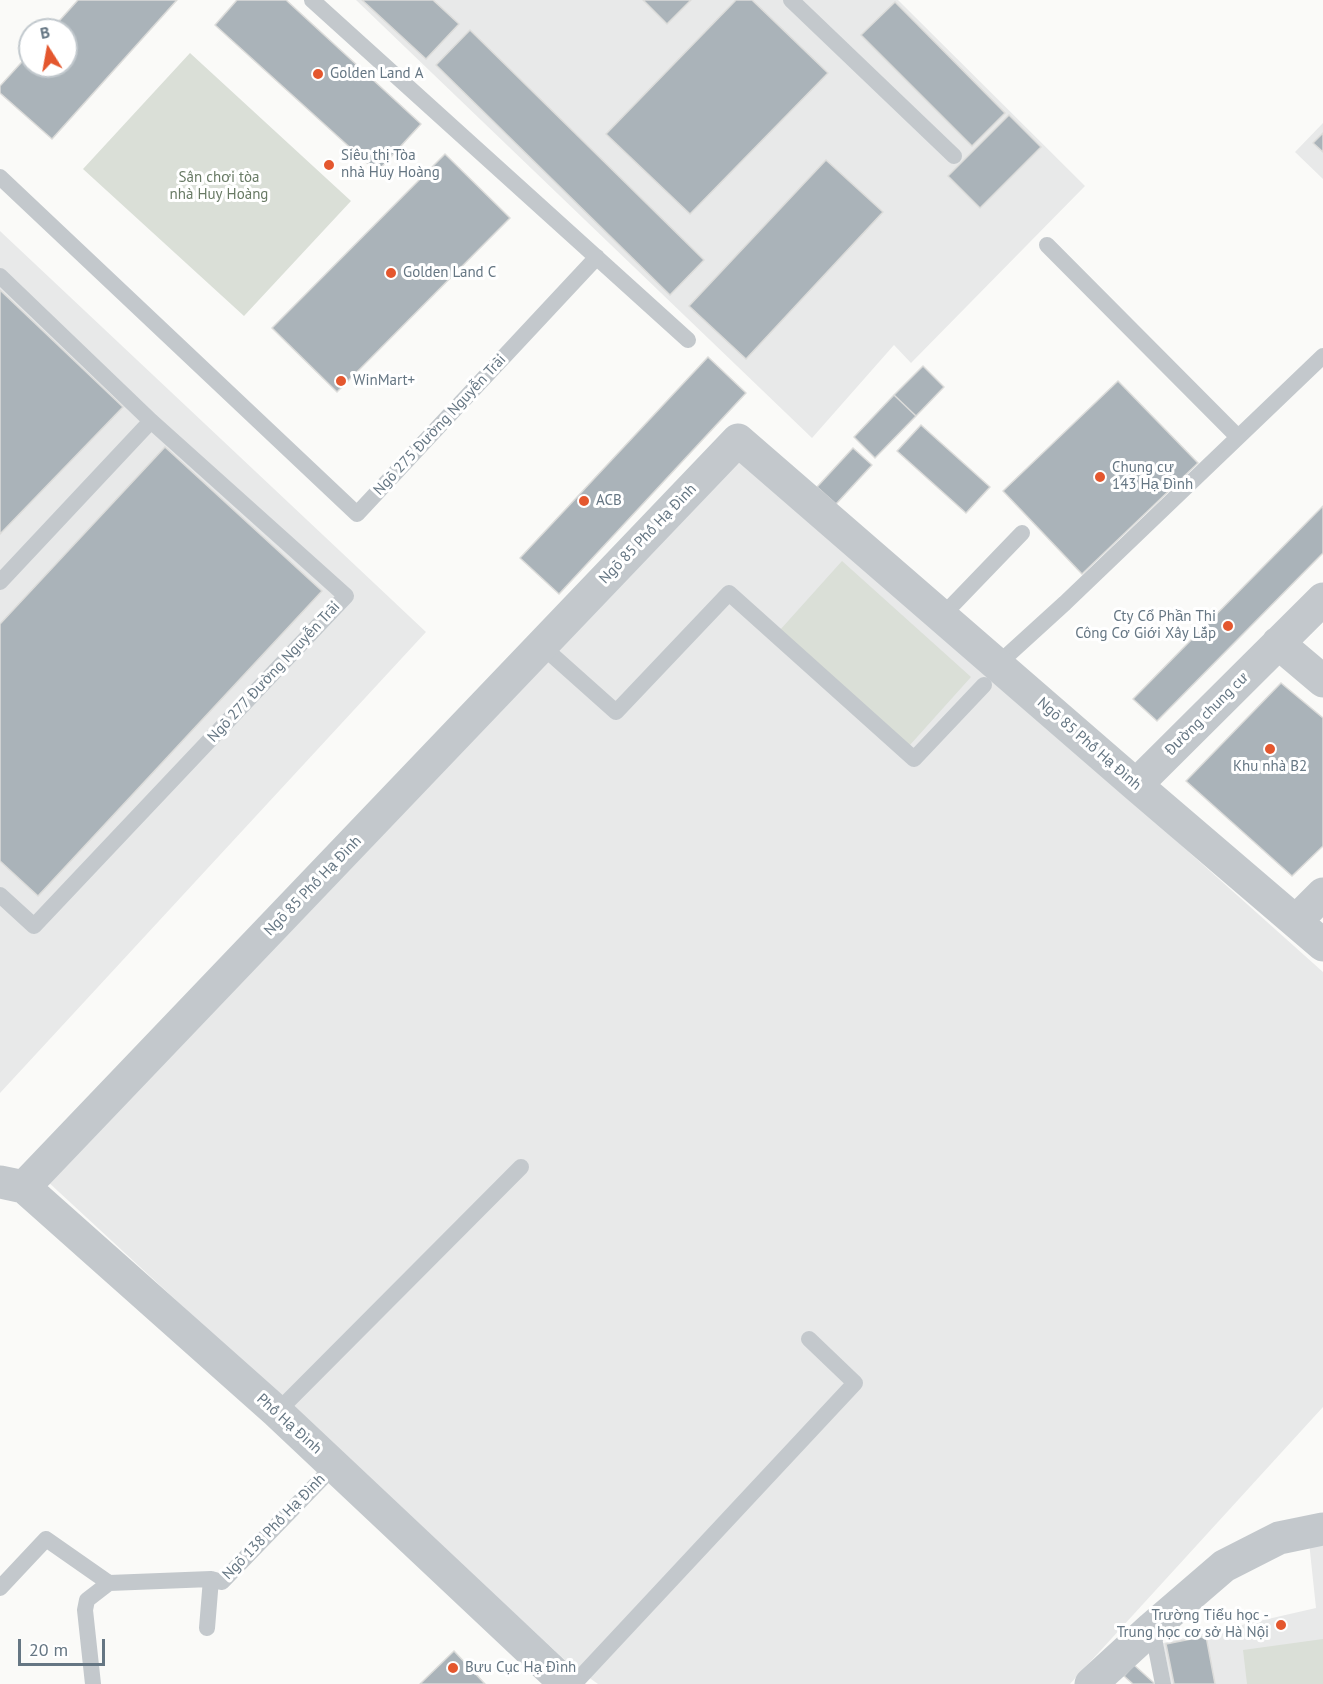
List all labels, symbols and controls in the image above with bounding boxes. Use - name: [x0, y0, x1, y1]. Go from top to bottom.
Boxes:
- north arrow: [18, 18, 78, 78]
- text: B: [38, 22, 52, 43]
- place label: Golden Land A: [330, 65, 423, 83]
- marker: Golden Land A: [311, 67, 325, 81]
- place label: Siêu thị Tòa nhà Huy Hoàng: [341, 147, 440, 182]
- marker: Siêu thị Tòa nhà Huy Hoàng: [322, 158, 336, 172]
- park label: Sân chơi tòa nhà Huy Hoàng: [170, 169, 268, 204]
- place label: Golden Land C: [403, 264, 496, 282]
- marker: Golden Land C: [384, 266, 398, 280]
- street label: Ngõ 275 Đường Nguyễn Trãi: [370, 351, 510, 499]
- place label: WinMart+: [353, 372, 415, 390]
- marker: WinMart+: [334, 374, 348, 388]
- place label: Chung cư 143 Hạ Đình: [1112, 459, 1193, 494]
- marker: Chung cư 143 Hạ Đình: [1093, 470, 1107, 484]
- street label: Ngõ 85 Phố Hạ Đình: [596, 480, 700, 588]
- place label: ACB: [596, 492, 622, 510]
- marker: ACB: [577, 494, 591, 508]
- street label: Ngõ 277 Đường Nguyễn Trãi: [204, 598, 344, 746]
- place label: Cty Cổ Phần Thi Công Cơ Giới Xây Lắp: [1075, 608, 1216, 643]
- marker: Cty Cổ Phần Thi Công Cơ Giới Xây Lắp: [1221, 619, 1235, 633]
- street label: Đường chung cư: [1162, 669, 1252, 759]
- street label: Ngõ 85 Phố Hạ Đình: [1033, 694, 1145, 794]
- marker: Khu nhà B2: [1263, 742, 1277, 756]
- place label: Khu nhà B2: [1233, 758, 1307, 776]
- street label: Ngõ 85 Phố Hạ Đình: [261, 832, 365, 940]
- street label: Phố Hạ Đình: [253, 1390, 325, 1458]
- street label: Ngõ 138 Phố Hạ Đình: [219, 1470, 329, 1584]
- place label: Trường Tiểu học - Trung học cơ sở Hà Nội: [1117, 1607, 1269, 1642]
- marker: Trường Tiểu học - Trung học cơ sở Hà Nội: [1274, 1618, 1288, 1632]
- scale bar: [21, 1627, 108, 1665]
- text: 20 m: [29, 1638, 68, 1661]
- place label: Bưu Cục Hạ Đình: [465, 1659, 576, 1677]
- marker: Bưu Cục Hạ Đình: [446, 1661, 460, 1675]

